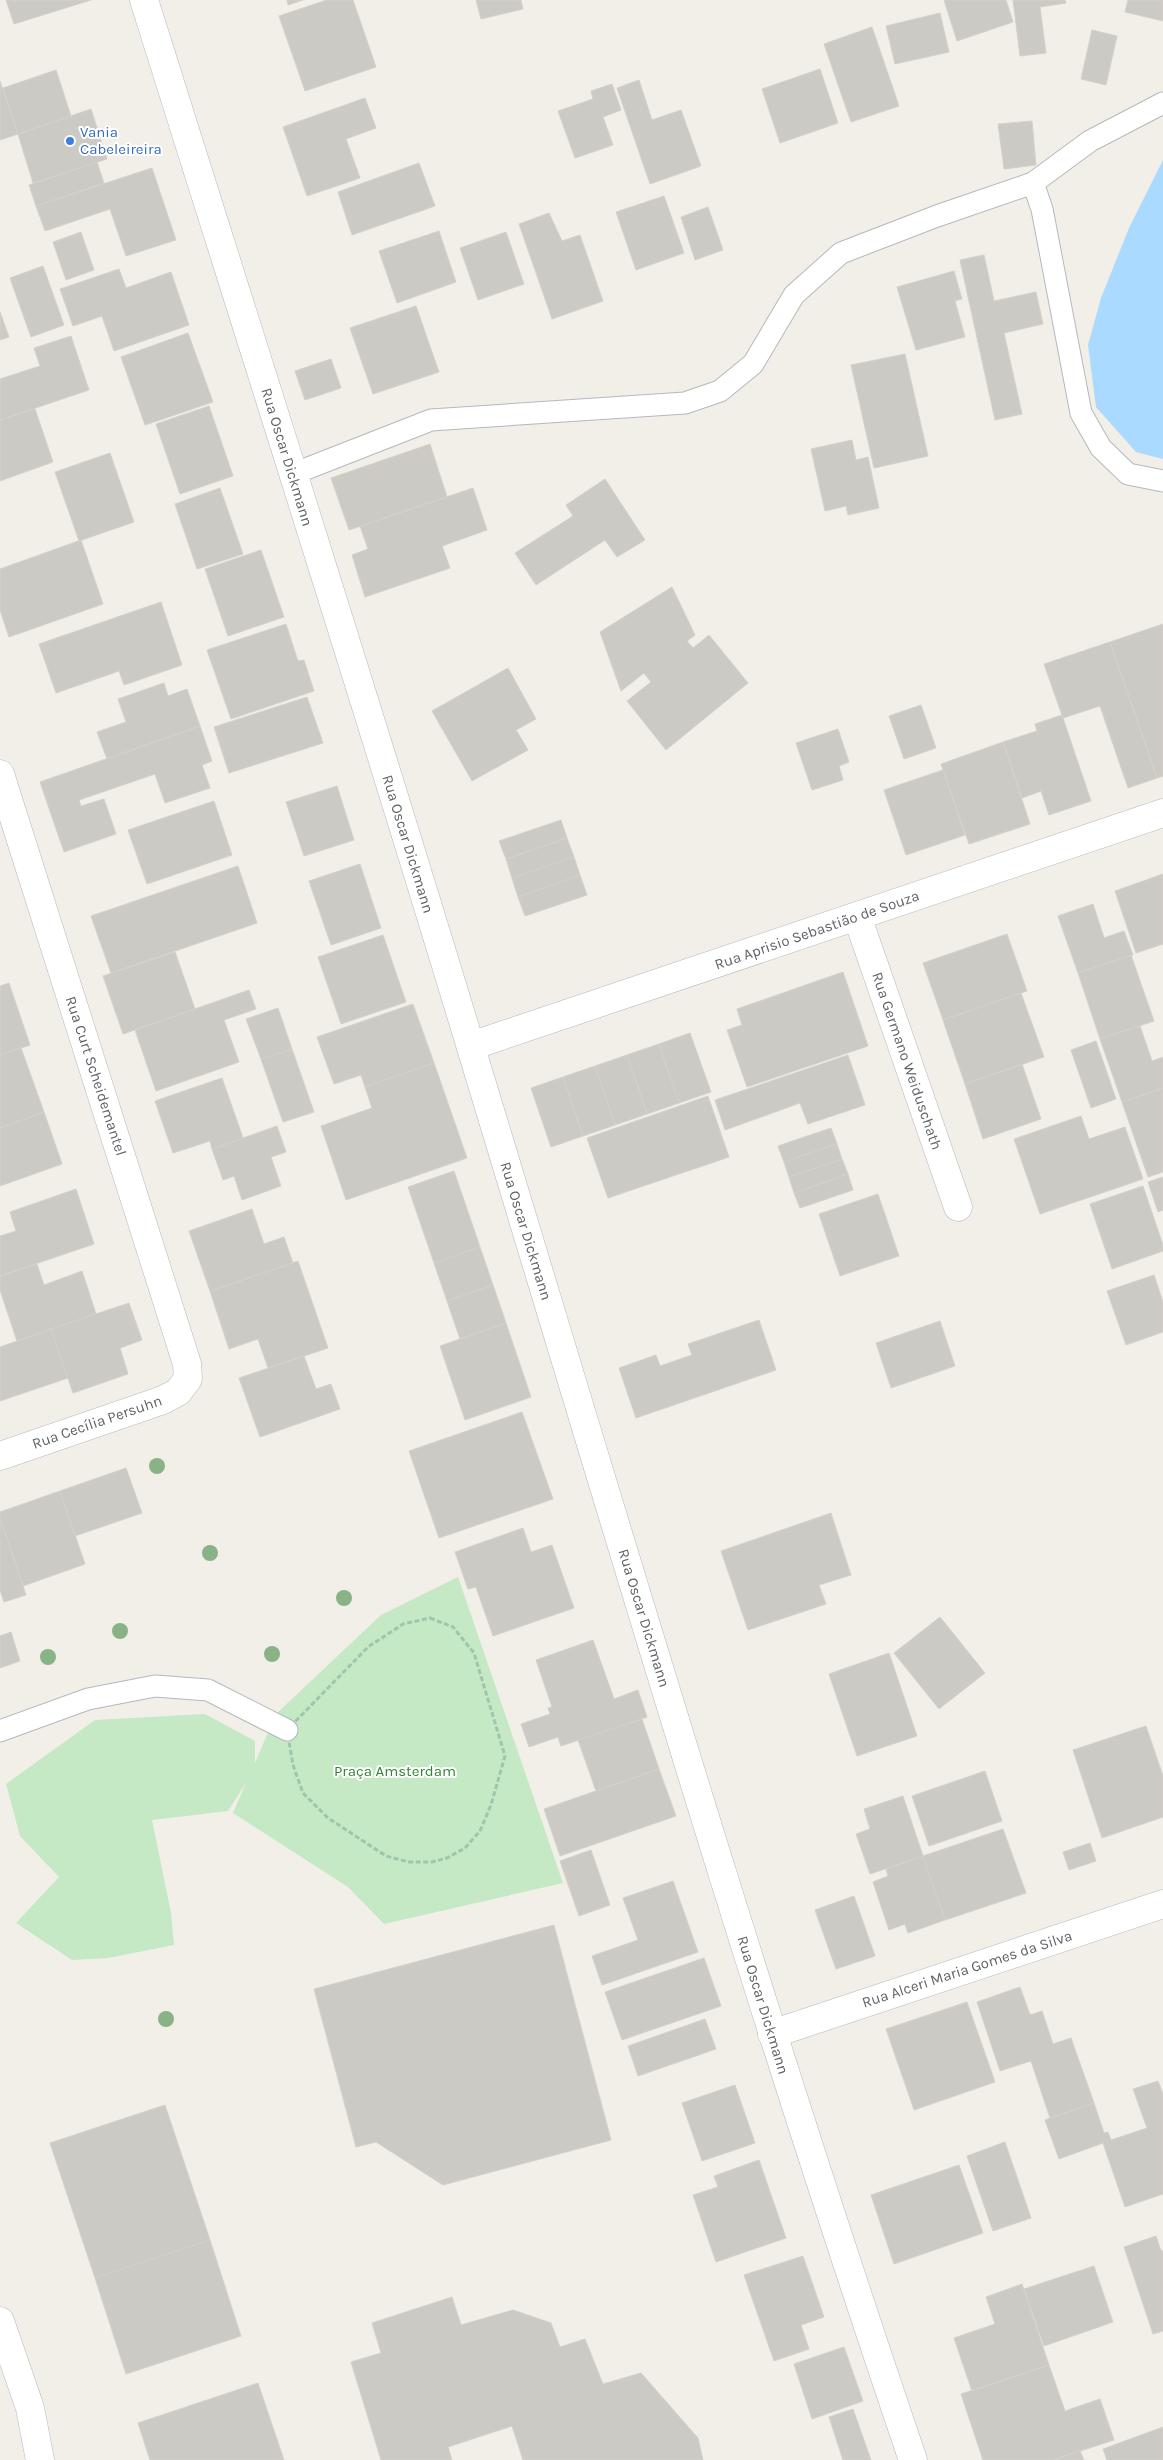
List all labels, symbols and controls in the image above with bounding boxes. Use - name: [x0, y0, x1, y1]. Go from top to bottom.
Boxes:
- place label: Vania Cabeleireira: [80, 123, 162, 158]
- marker: Vania Cabeleireira: [64, 135, 76, 147]
- street label: Rua Oscar Dickmann: [257, 386, 317, 528]
- street label: Rua Oscar Dickmann: [378, 773, 438, 915]
- street label: Rua Aprisio Sebastião de Souza: [712, 886, 922, 974]
- street label: Rua Germano Weiduschath: [868, 970, 946, 1152]
- street label: Rua Curt Scheidemantel: [62, 994, 130, 1158]
- street label: Rua Oscar Dickmann: [496, 1160, 556, 1302]
- street label: Rua Cecília Persuhn: [30, 1391, 164, 1453]
- street label: Rua Oscar Dickmann: [614, 1547, 674, 1689]
- park label: Praça Amsterdam: [334, 1762, 456, 1780]
- street label: Rua Alceri Maria Gomes da Silva: [860, 1926, 1074, 2012]
- street label: Rua Oscar Dickmann: [733, 1934, 793, 2076]

